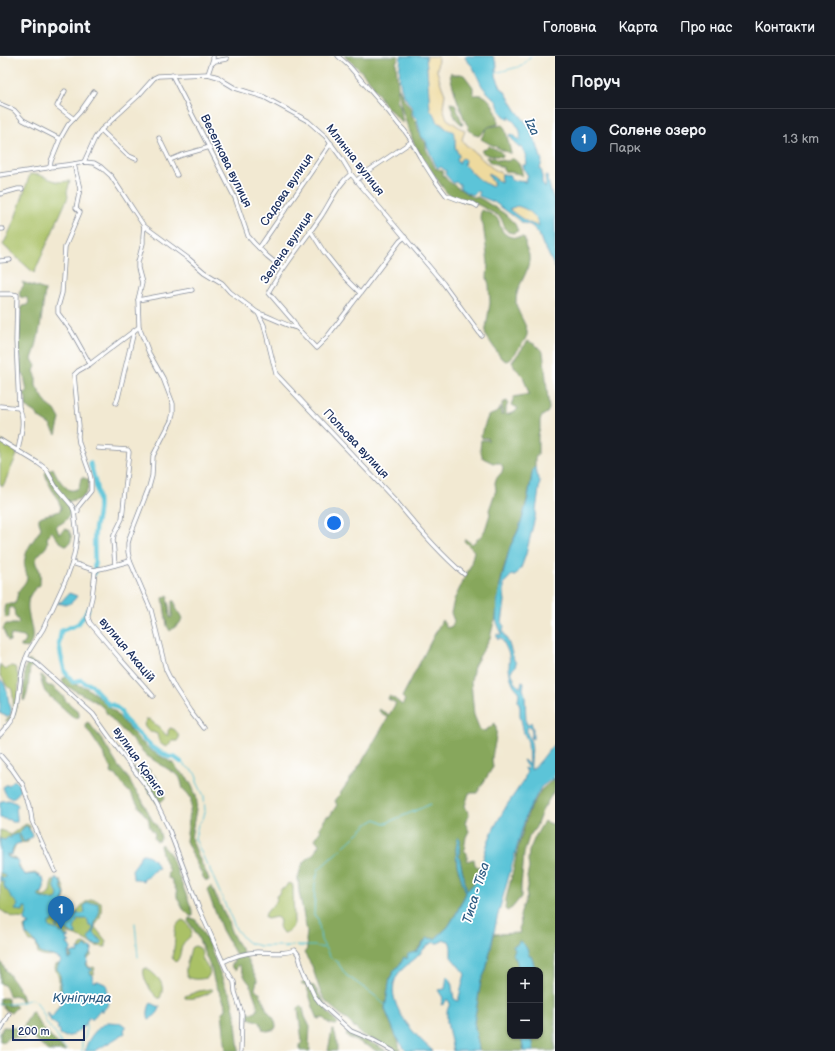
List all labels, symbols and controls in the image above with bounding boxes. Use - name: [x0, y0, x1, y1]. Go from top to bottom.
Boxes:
- text: Pinpoint: [20, 16, 91, 39]
- text: Головна: [543, 19, 596, 36]
- text: Карта: [618, 19, 658, 36]
- text: Про нас: [680, 19, 732, 36]
- text: Контакти: [754, 19, 815, 36]
- text: Поруч: [571, 72, 621, 92]
- street label: Веселкова вулиця: [197, 112, 255, 210]
- water label: Iza: [521, 115, 543, 138]
- street label: Млинна вулиця: [322, 121, 388, 199]
- text: Солене озеро: [609, 121, 706, 140]
- text: 1: [581, 131, 587, 147]
- text: 1.3 km: [783, 131, 819, 147]
- text: Парк: [609, 140, 641, 156]
- street label: Садова вулиця: [257, 151, 317, 229]
- street label: Зелена вулиця: [257, 209, 317, 287]
- street label: Польова вулиця: [320, 406, 392, 482]
- your location: [324, 513, 344, 533]
- street label: вулиця Акацій: [96, 615, 158, 685]
- street label: вулиця Крянге: [109, 724, 169, 800]
- water label: Тиса - Tisa: [459, 860, 493, 926]
- pin: 1: [48, 896, 74, 929]
- map controls: [507, 967, 543, 1039]
- button: +: [507, 967, 543, 1003]
- water label: Кунігунда: [53, 990, 112, 1006]
- button: −: [507, 1003, 543, 1039]
- scale bar: [12, 1023, 85, 1042]
- text: 200 m: [18, 1025, 50, 1038]

